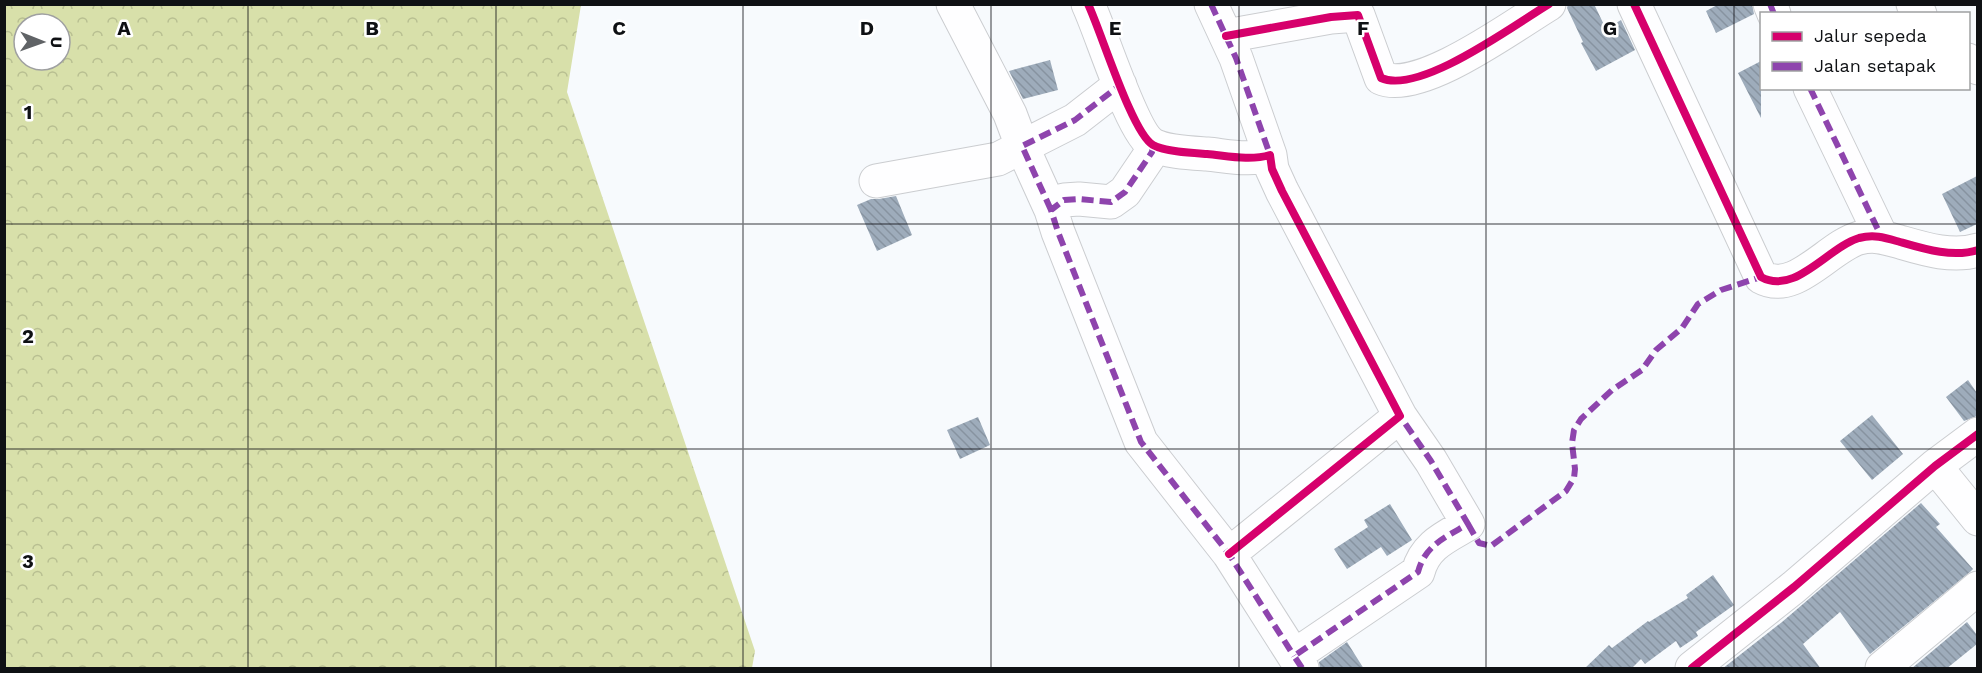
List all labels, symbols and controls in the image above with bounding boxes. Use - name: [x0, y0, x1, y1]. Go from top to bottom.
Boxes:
- north arrow: [12, 12, 72, 72]
- legend: [1760, 12, 1970, 90]
- text: A: [117, 16, 131, 40]
- text: B: [365, 16, 379, 40]
- text: C: [612, 16, 626, 40]
- text: D: [860, 16, 874, 40]
- text: E: [1109, 16, 1121, 40]
- text: F: [1357, 16, 1369, 40]
- text: G: [1603, 16, 1617, 40]
- text: Jalur sepeda: [1814, 25, 1927, 46]
- text: U: [47, 36, 66, 48]
- text: Jalan setapak: [1814, 55, 1936, 76]
- text: 1: [24, 100, 32, 124]
- text: 2: [22, 324, 34, 348]
- text: 3: [22, 549, 34, 573]

